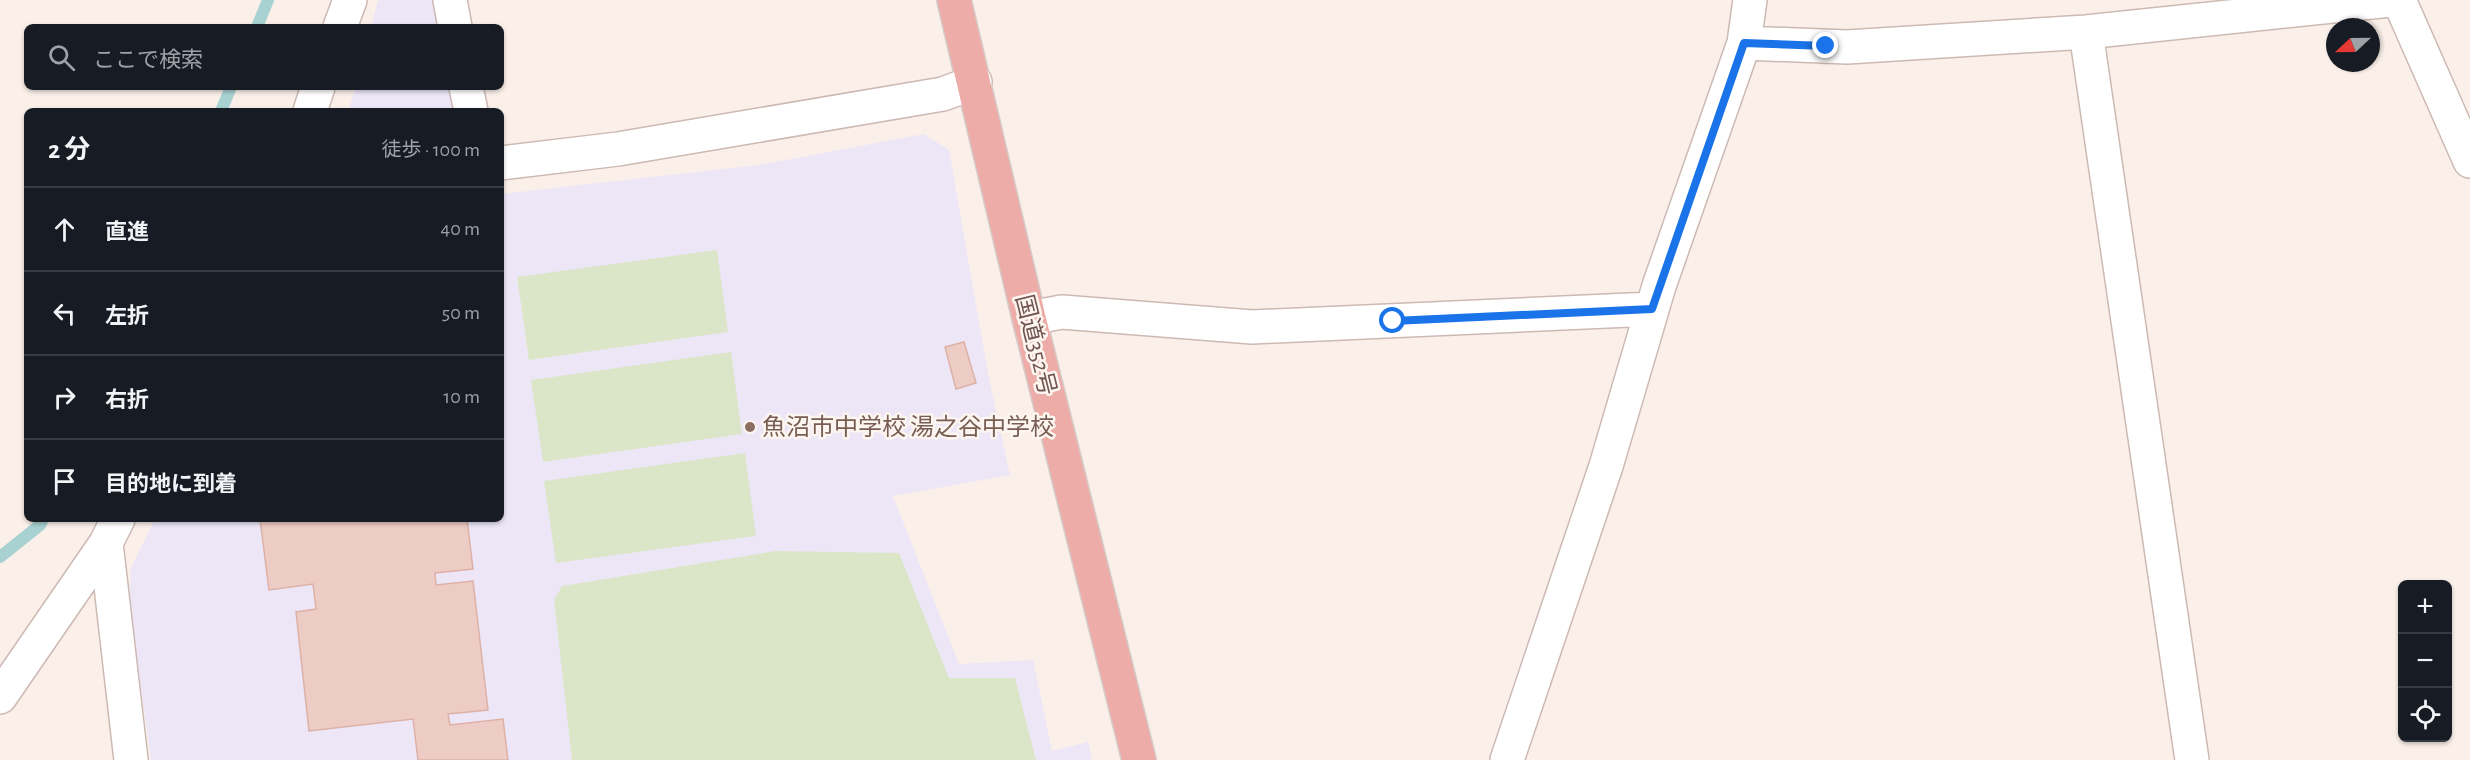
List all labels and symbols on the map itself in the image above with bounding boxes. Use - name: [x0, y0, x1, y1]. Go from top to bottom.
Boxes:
- north arrow: [2326, 18, 2380, 72]
- route end: [1812, 32, 1838, 58]
- street label: 国道352号: [1011, 292, 1061, 398]
- route start: [1379, 307, 1405, 333]
- place label: 魚沼市中学校 湯之谷中学校: [762, 414, 1054, 440]
- marker: 魚沼市中学校 湯之谷中学校: [743, 420, 757, 434]

